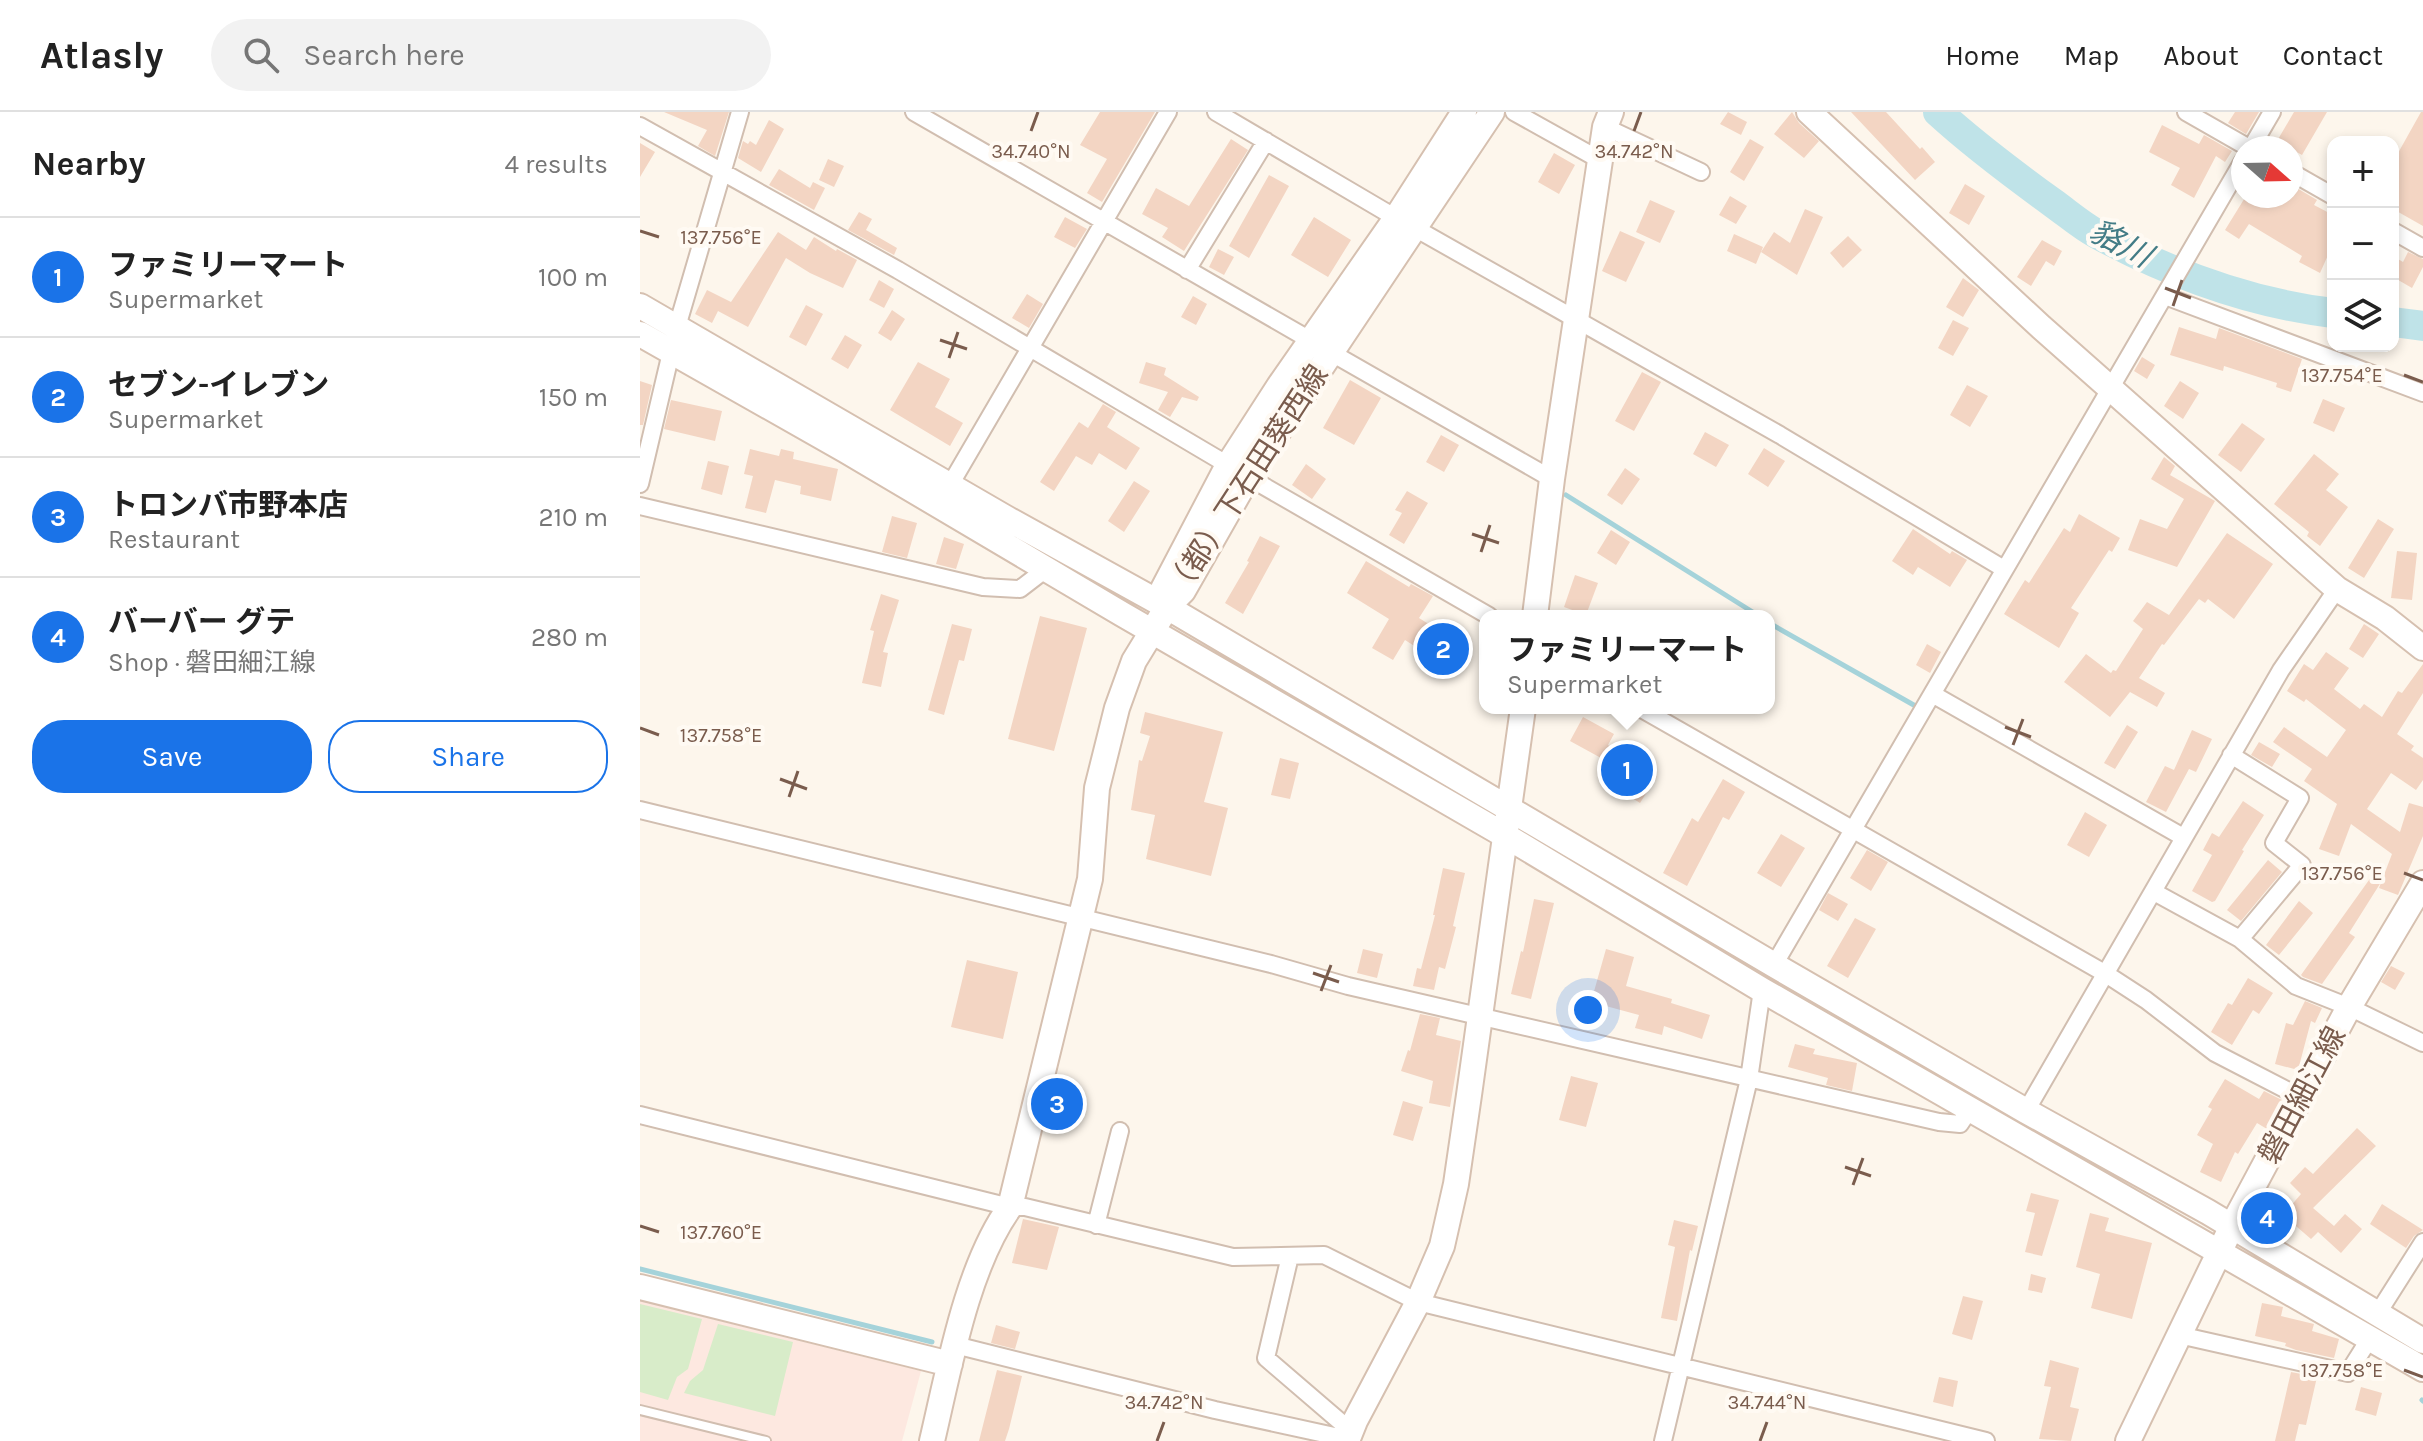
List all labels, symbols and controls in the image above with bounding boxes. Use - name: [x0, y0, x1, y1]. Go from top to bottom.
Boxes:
- search box: [211, 19, 771, 91]
- text: Atlasly: [40, 33, 163, 78]
- icon: search: [239, 33, 283, 77]
- text: Search here: [303, 37, 465, 73]
- text: Home: [1945, 39, 2020, 72]
- text: Map: [2064, 39, 2119, 72]
- text: About: [2163, 39, 2239, 72]
- text: Contact: [2283, 39, 2383, 72]
- north arrow: [2231, 136, 2303, 208]
- map controls: [2327, 136, 2399, 352]
- button: +: [2327, 136, 2399, 208]
- text: 34.740°N: [991, 140, 1071, 163]
- text: 34.742°N: [1594, 140, 1674, 163]
- text: Nearby: [32, 144, 146, 184]
- text: 4 results: [504, 149, 608, 180]
- button: −: [2327, 208, 2399, 280]
- water label: 貉川: [2084, 212, 2160, 276]
- text: 137.756°E: [680, 226, 762, 249]
- text: ファミリーマート: [108, 247, 348, 283]
- text: 1: [53, 262, 63, 293]
- text: 100 m: [538, 262, 608, 293]
- button: layers: [2327, 280, 2399, 352]
- text: Supermarket: [108, 284, 263, 315]
- street label: （都）下石田葵西線: [1158, 358, 1336, 604]
- text: 137.754°E: [2301, 364, 2383, 387]
- text: セブン-イレブン: [108, 367, 329, 403]
- text: 2: [50, 382, 66, 413]
- text: 150 m: [539, 382, 608, 413]
- text: Supermarket: [108, 404, 263, 435]
- text: トロンバ市野本店: [108, 487, 348, 523]
- text: 3: [50, 502, 66, 533]
- text: 210 m: [538, 502, 608, 533]
- text: Restaurant: [108, 524, 240, 555]
- text: バーバー グテ: [108, 604, 295, 640]
- popup: [1479, 610, 1775, 714]
- pin: 2: [1417, 619, 1469, 679]
- text: 4: [50, 622, 66, 653]
- text: 280 m: [531, 622, 608, 653]
- text: ファミリーマート: [1507, 632, 1747, 668]
- text: Shop · 磐田細江線: [108, 647, 316, 678]
- text: Supermarket: [1507, 669, 1662, 700]
- button: Save: [32, 720, 312, 793]
- button: Share: [328, 720, 608, 793]
- text: 137.758°E: [680, 724, 762, 747]
- pin: 1: [1601, 740, 1653, 800]
- text: 137.756°E: [2301, 862, 2383, 885]
- your location: [1568, 990, 1608, 1030]
- street label: 磐田細江線: [2251, 1020, 2353, 1170]
- pin: 3: [1031, 1074, 1083, 1134]
- pin: 4: [2241, 1188, 2293, 1248]
- text: 137.760°E: [680, 1221, 762, 1244]
- text: 137.758°E: [2301, 1359, 2383, 1382]
- text: 34.742°N: [1124, 1391, 1204, 1414]
- text: 34.744°N: [1728, 1391, 1806, 1414]

